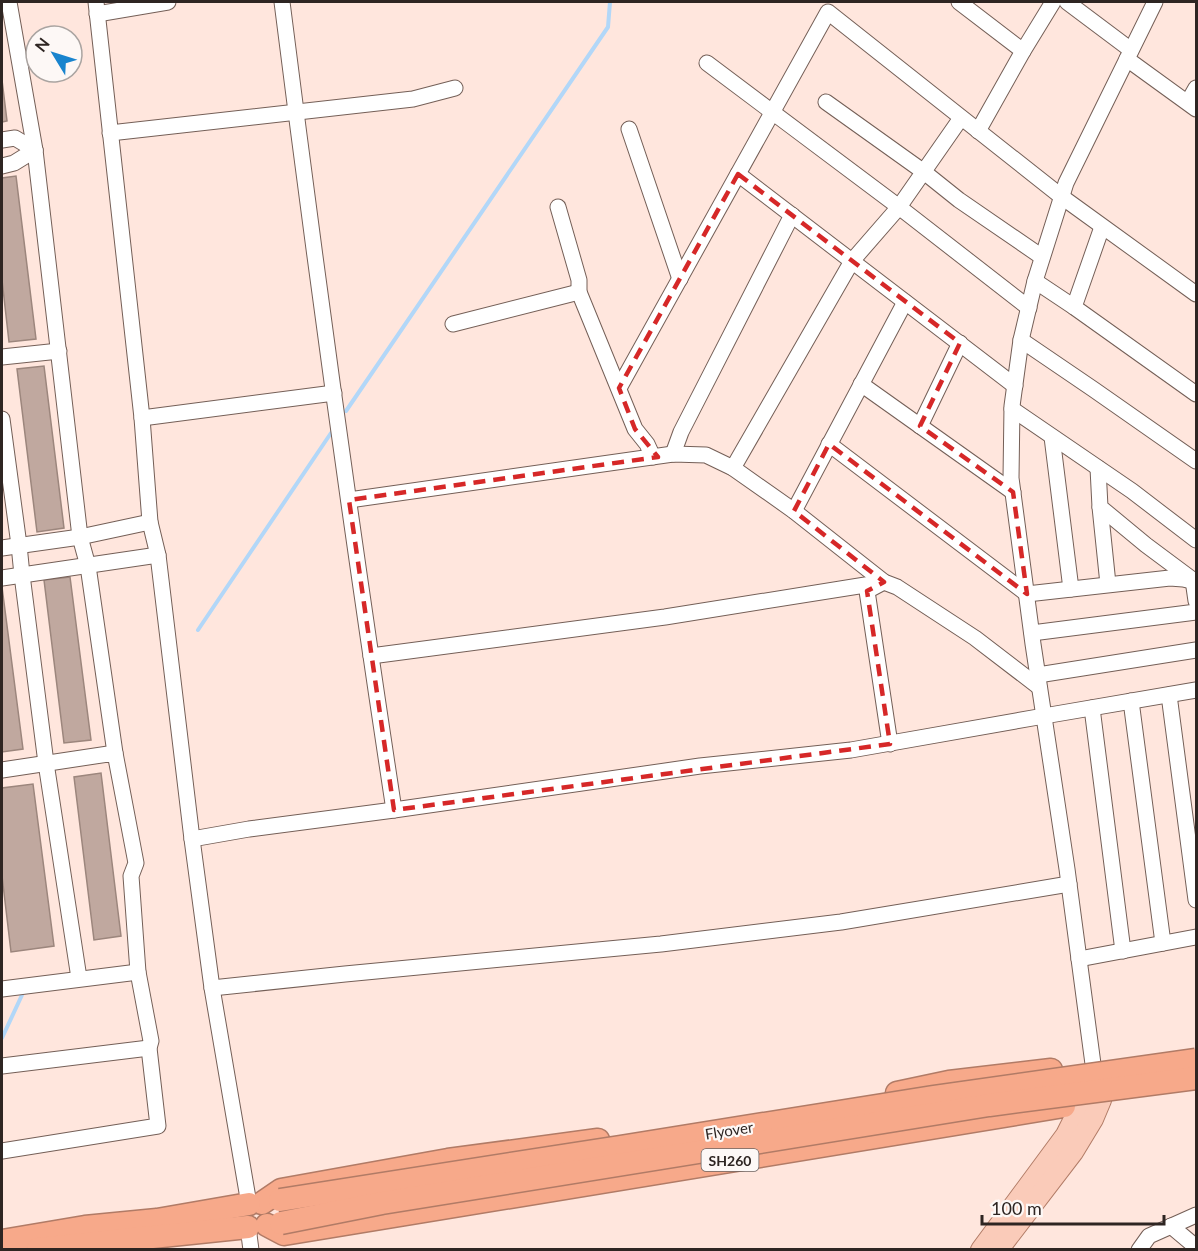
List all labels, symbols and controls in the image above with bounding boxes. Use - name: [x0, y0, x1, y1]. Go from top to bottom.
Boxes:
- north arrow: [24, 24, 84, 84]
- text: N: [31, 34, 53, 55]
- street label: Flyover: [704, 1117, 755, 1143]
- road number: SH260: [702, 1149, 758, 1171]
- scale bar: [982, 1188, 1164, 1226]
- text: 100 m: [991, 1197, 1042, 1219]

